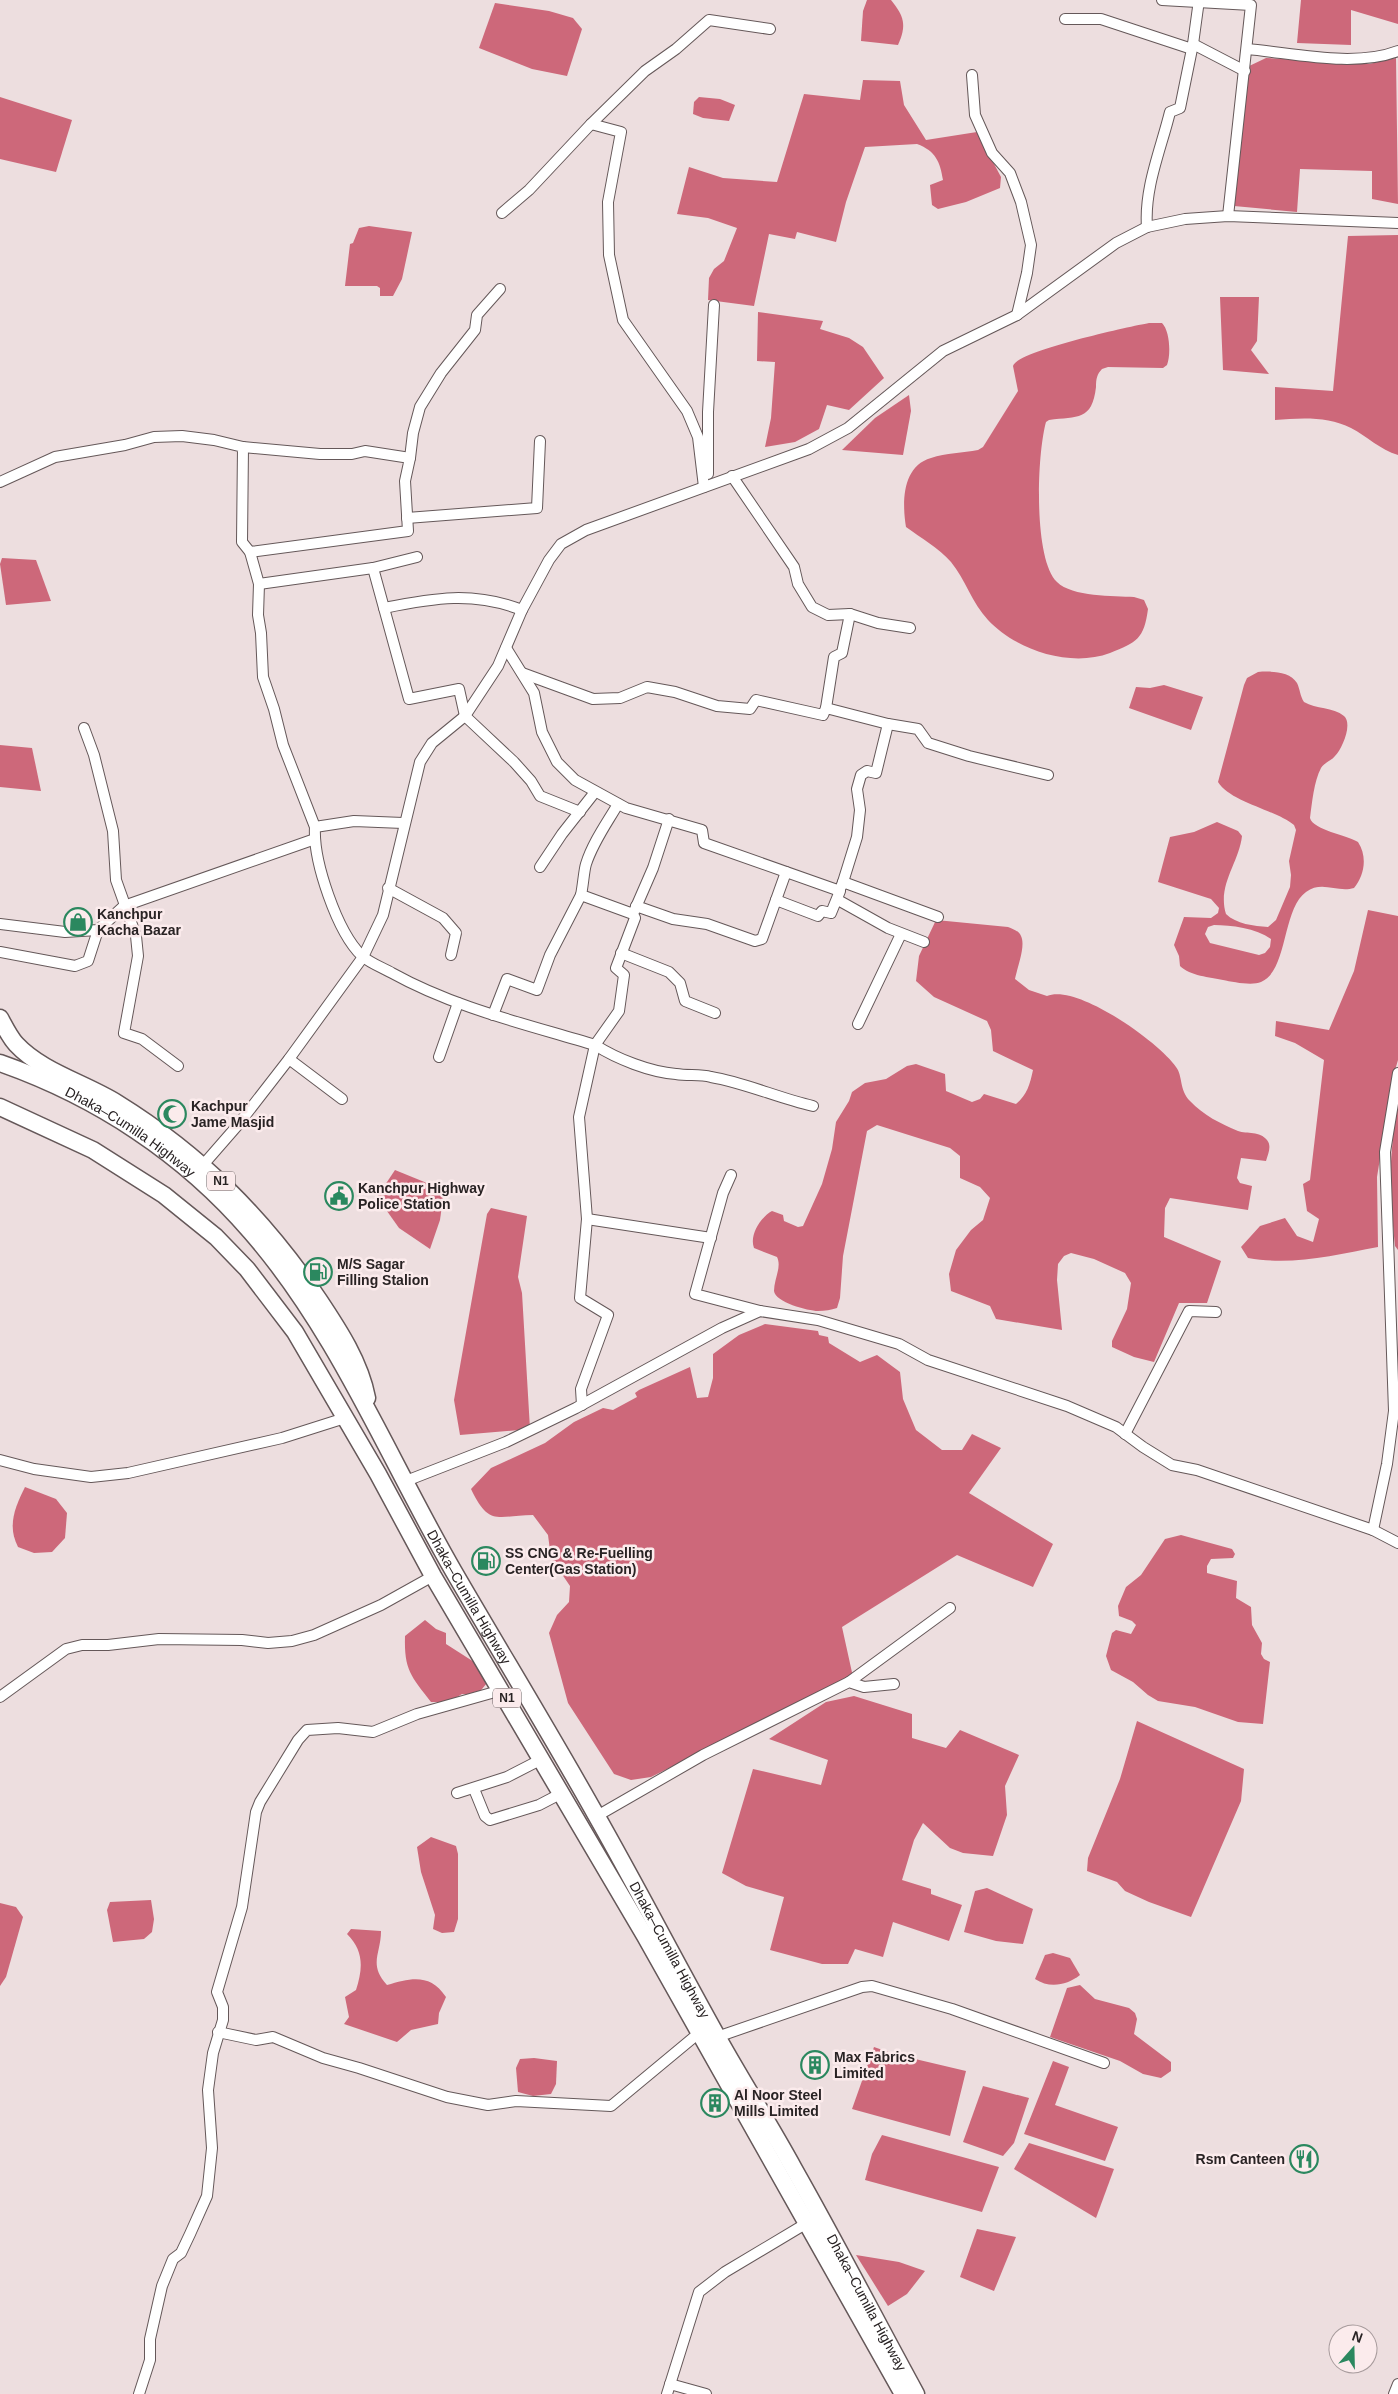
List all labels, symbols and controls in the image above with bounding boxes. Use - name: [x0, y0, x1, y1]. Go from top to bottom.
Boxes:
- place label: Kanchpur Kacha Bazar: [97, 906, 182, 938]
- shop icon: Kanchpur Kacha Bazar: [63, 907, 93, 937]
- street label: Dhaka–Cumilla Highway: [63, 1083, 199, 1180]
- place label: Kachpur Jame Masjid: [191, 1098, 274, 1130]
- mosque icon: Kachpur Jame Masjid: [157, 1099, 187, 1129]
- road number: N1: [207, 1172, 235, 1190]
- place label: Kanchpur Highway Police Station: [358, 1180, 485, 1212]
- public building icon: Kanchpur Highway Police Station: [324, 1181, 354, 1211]
- place label: M/S Sagar Filling Stalion: [337, 1256, 429, 1288]
- fuel station icon: M/S Sagar Filling Stalion: [303, 1257, 333, 1287]
- street label: Dhaka–Cumilla Highway: [424, 1527, 514, 1667]
- place label: SS CNG & Re-Fuelling Center(Gas Station): [505, 1545, 653, 1577]
- fuel station icon: SS CNG & Re-Fuelling Center(Gas Station): [471, 1546, 501, 1576]
- road number: N1: [493, 1689, 521, 1708]
- street label: Dhaka–Cumilla Highway: [626, 1879, 713, 2021]
- place label: Max Fabrics Limited: [834, 2049, 915, 2081]
- building icon: Max Fabrics Limited: [800, 2050, 830, 2080]
- place label: Al Noor Steel Mills Limited: [734, 2087, 822, 2119]
- building icon: Al Noor Steel Mills Limited: [700, 2088, 730, 2118]
- restaurant icon: Rsm Canteen: [1289, 2144, 1319, 2174]
- place label: Rsm Canteen: [1196, 2151, 1285, 2167]
- street label: Dhaka–Cumilla Highway: [824, 2231, 910, 2374]
- north arrow: [1328, 2324, 1378, 2374]
- text: N: [1350, 2328, 1365, 2346]

